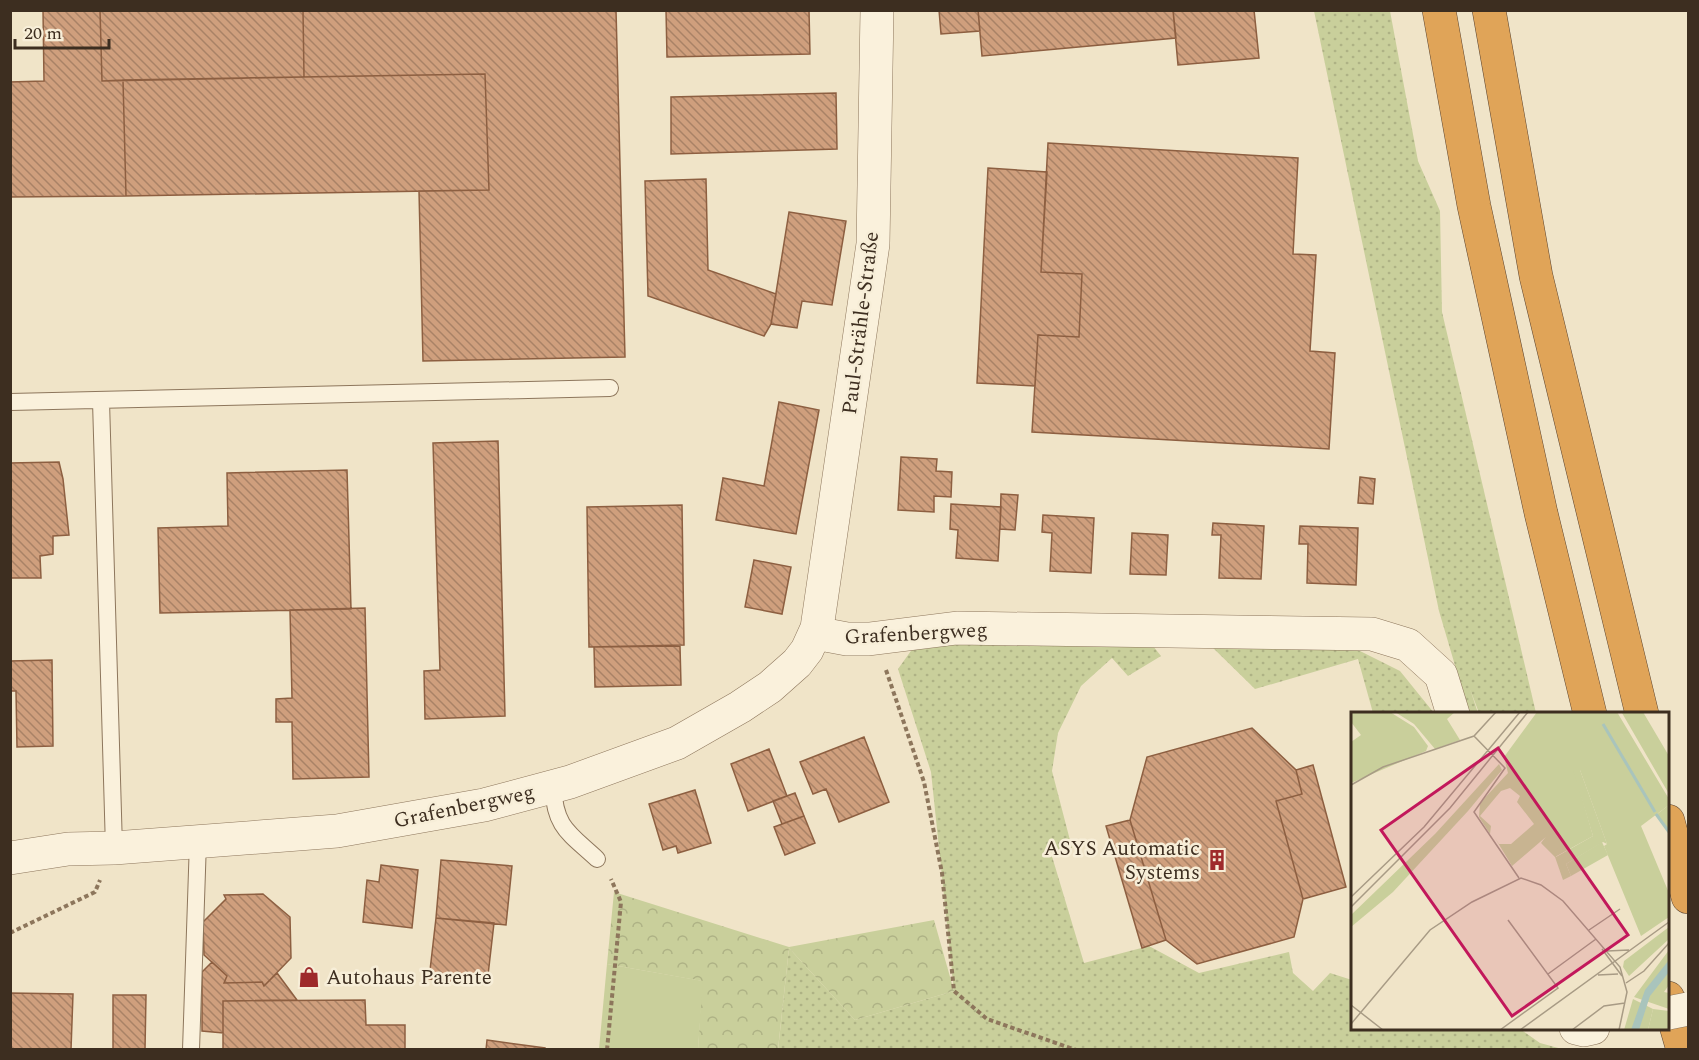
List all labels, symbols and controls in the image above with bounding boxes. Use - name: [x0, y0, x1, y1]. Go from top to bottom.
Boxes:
- scale bar: [15, 12, 110, 50]
- text: 20 m: [24, 20, 62, 47]
- street label: Paul-Strähle-Straße: [834, 230, 888, 416]
- street label: Grafenbergweg: [844, 614, 988, 654]
- inset map: [1351, 712, 1669, 1030]
- street label: Grafenbergweg: [391, 776, 538, 838]
- place label: ASYS Automatic Systems: [1044, 833, 1200, 889]
- building icon: ASYS Automatic Systems: [1205, 848, 1229, 872]
- place label: Autohaus Parente: [326, 962, 492, 994]
- shop icon: Autohaus Parente: [297, 965, 321, 989]

